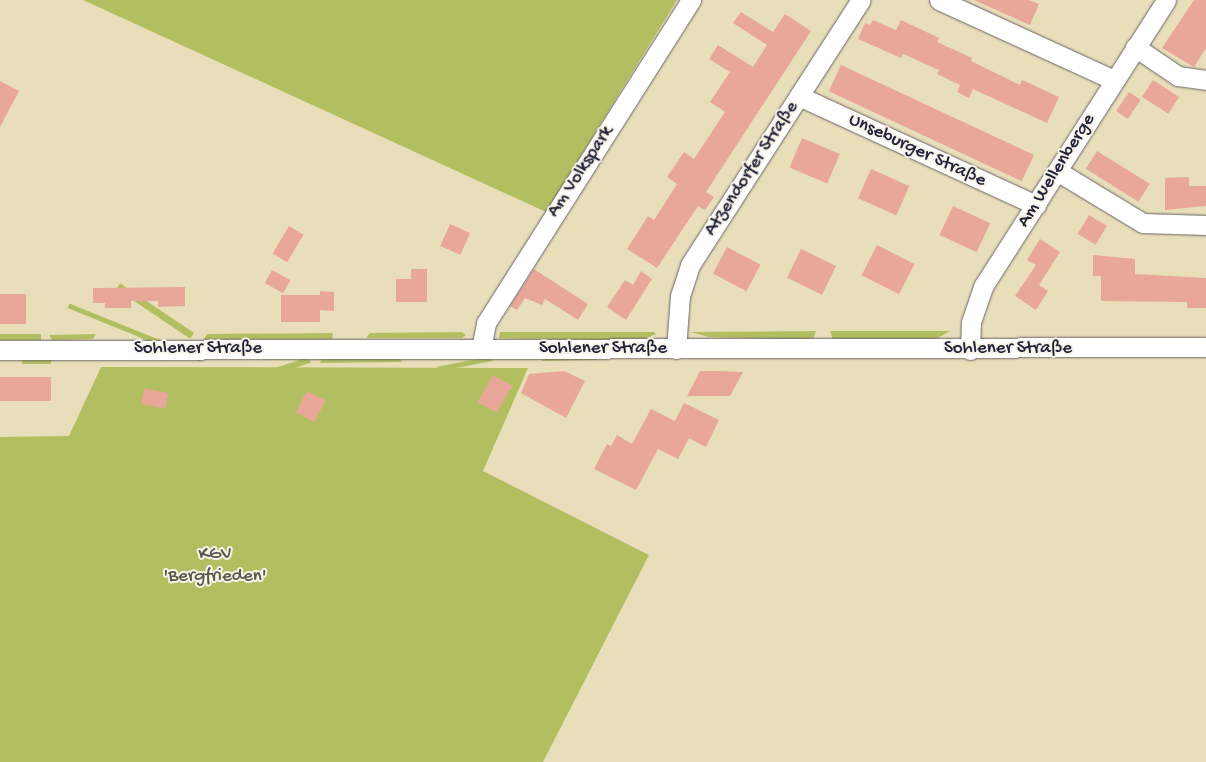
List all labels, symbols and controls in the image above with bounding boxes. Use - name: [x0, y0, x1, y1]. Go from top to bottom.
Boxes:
- street label: Atzendorfer Straße: [700, 97, 804, 241]
- street label: Unseburger Straße: [844, 109, 990, 193]
- street label: Am Wellenberge: [1013, 110, 1101, 232]
- street label: Am Volkspark: [543, 122, 619, 222]
- street label: Sohlener Straße: [134, 338, 262, 360]
- street label: Sohlener Straße: [539, 338, 667, 360]
- street label: Sohlener Straße: [944, 338, 1072, 360]
- park label: KGV 'Bergfrieden': [163, 544, 267, 588]

